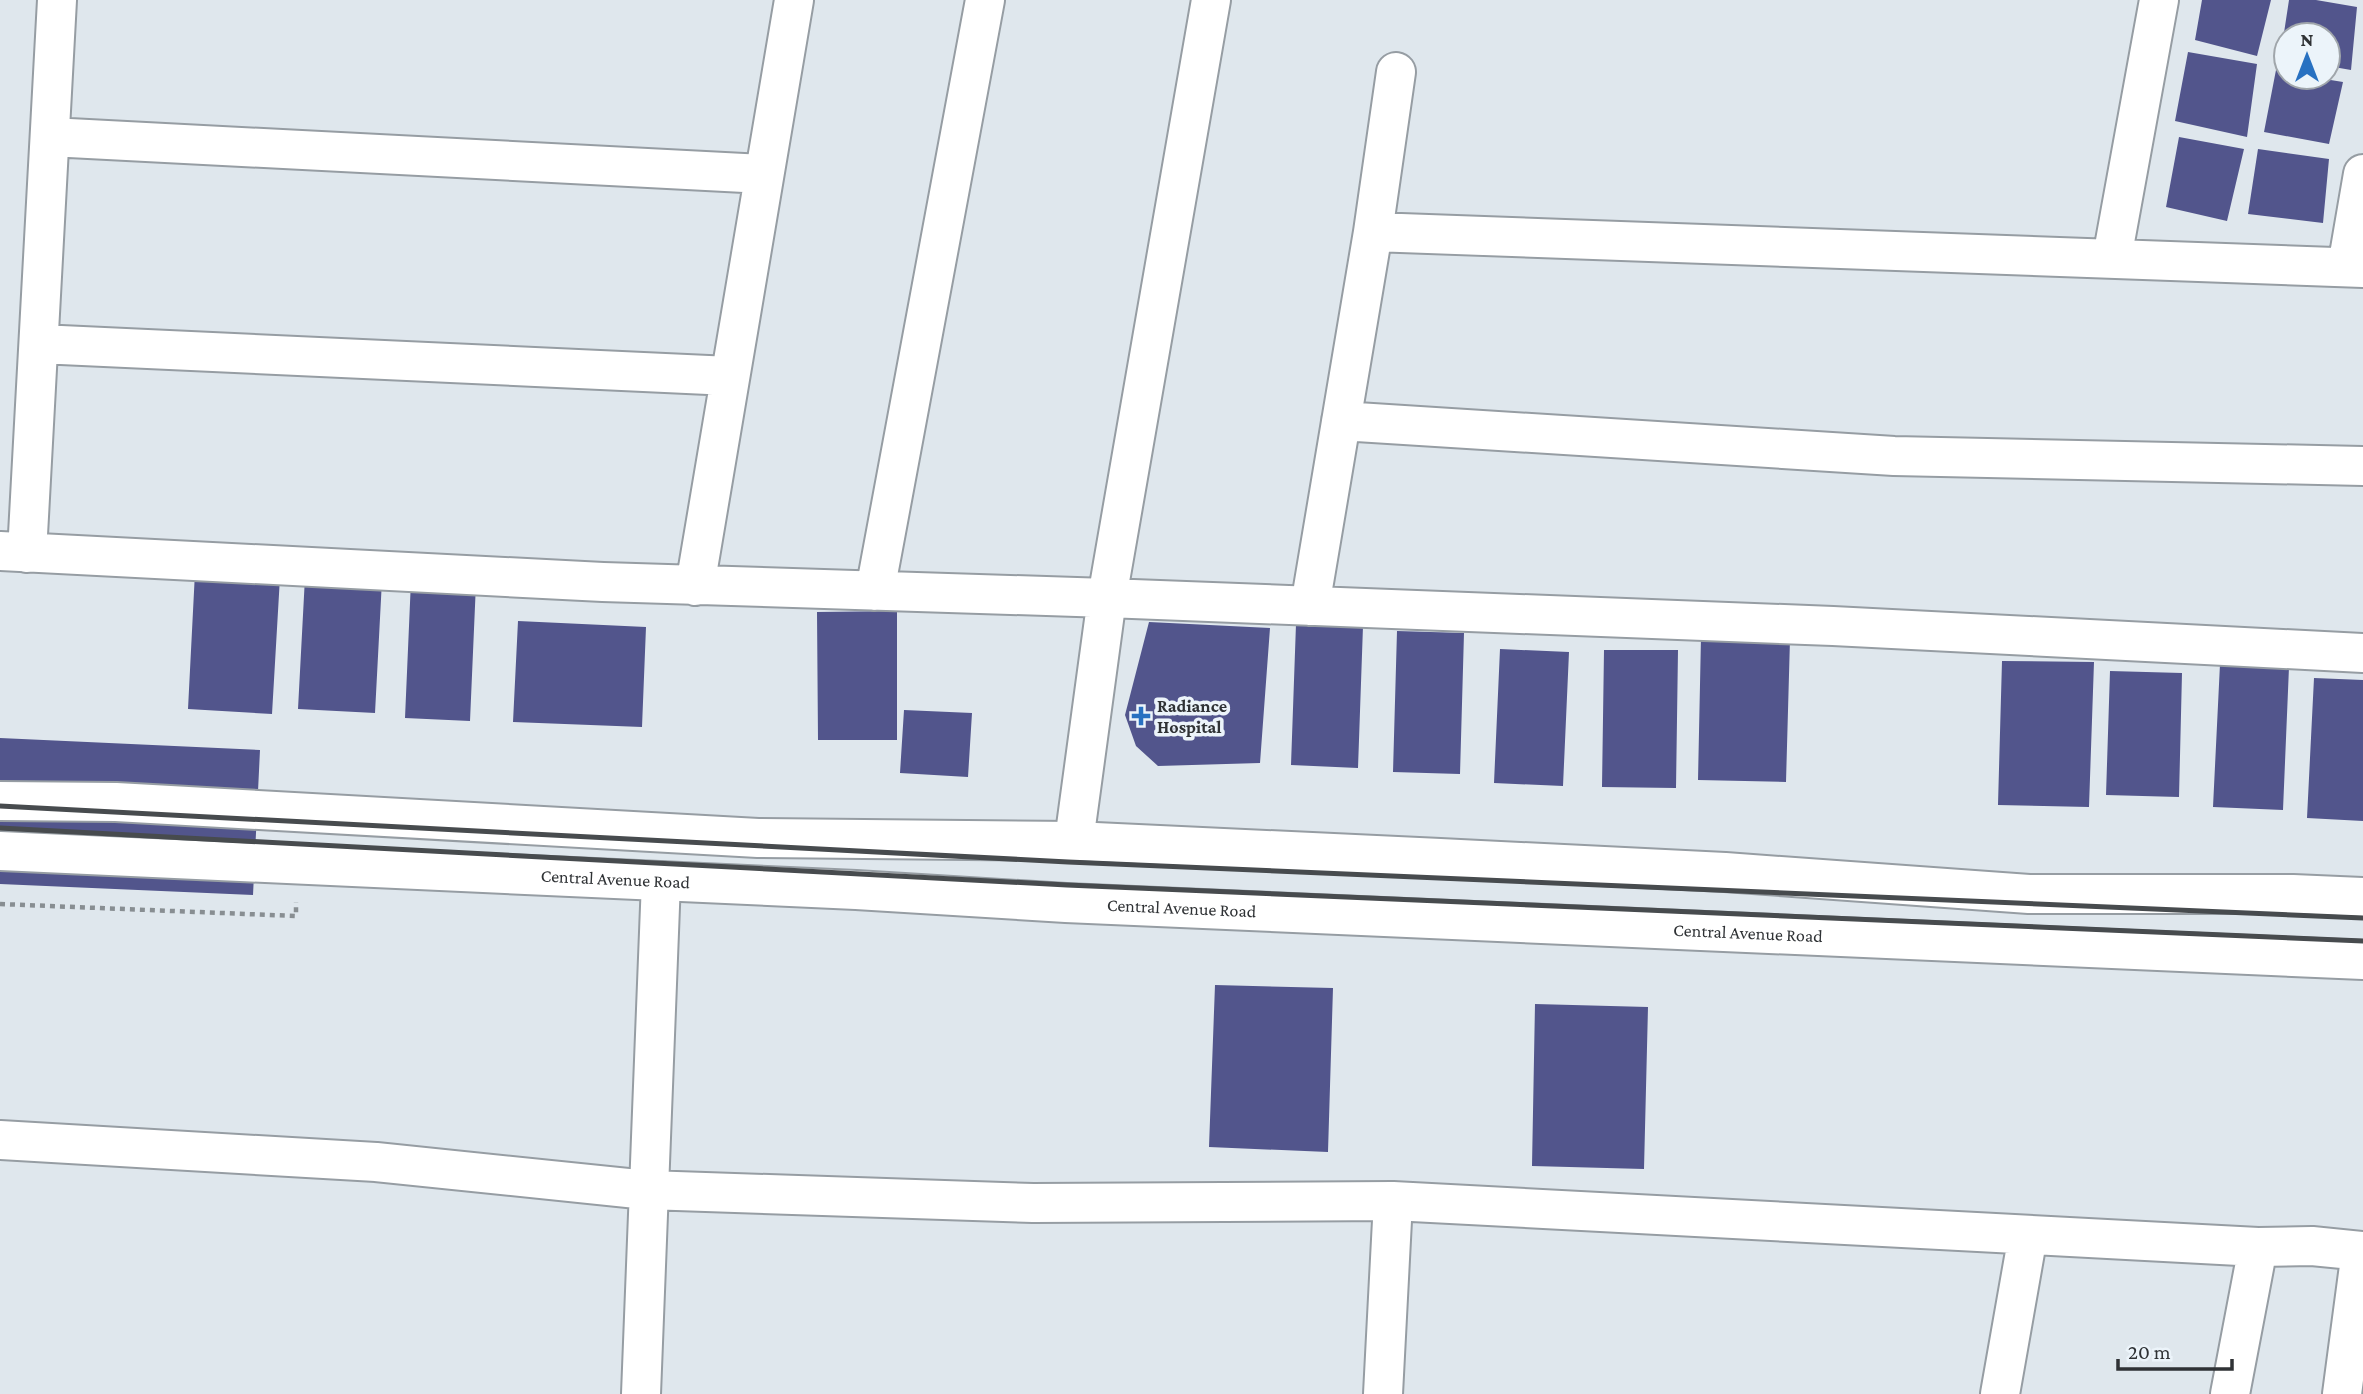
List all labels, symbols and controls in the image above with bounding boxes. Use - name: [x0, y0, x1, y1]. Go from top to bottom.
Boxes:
- north arrow: [2272, 21, 2342, 91]
- text: N: [2301, 29, 2314, 50]
- place label: Radiance Hospital: [1157, 696, 1227, 737]
- marker: Radiance Hospital: [1131, 706, 1151, 726]
- street label: Central Avenue Road: [540, 866, 691, 892]
- street label: Central Avenue Road: [1106, 895, 1257, 921]
- street label: Central Avenue Road: [1673, 920, 1824, 946]
- scale bar: [2118, 1328, 2232, 1372]
- text: 20 m: [2128, 1340, 2171, 1364]

